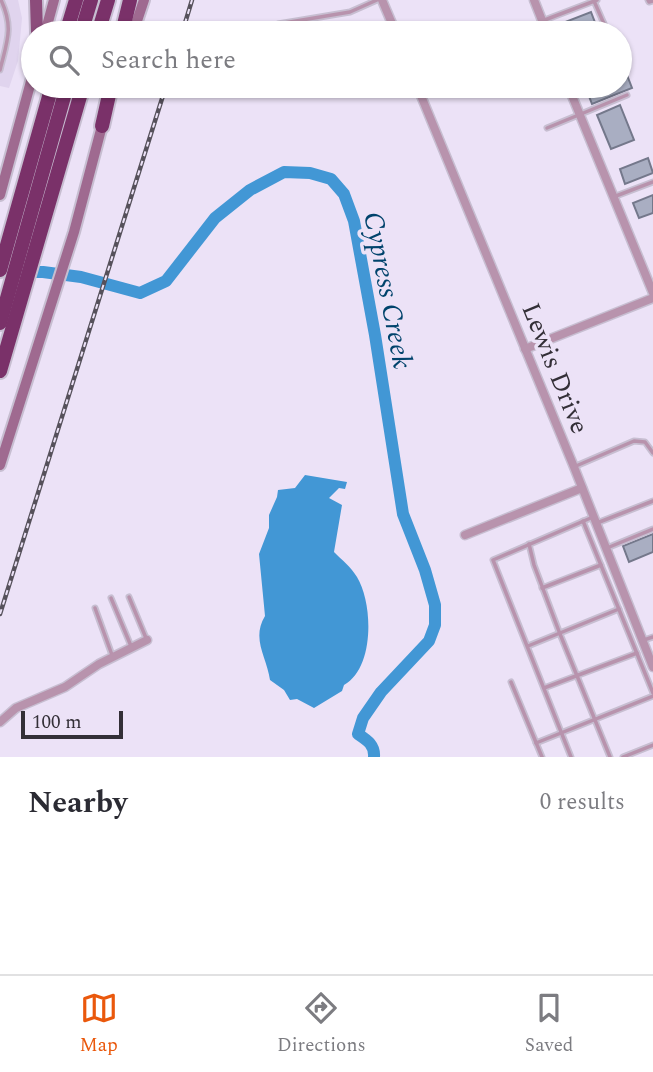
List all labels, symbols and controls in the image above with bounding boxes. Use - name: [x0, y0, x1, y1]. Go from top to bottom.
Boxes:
- search box: [21, 21, 632, 98]
- text: Search here: [101, 40, 236, 80]
- icon: search: [45, 41, 83, 79]
- water label: Cypress Creek: [351, 208, 424, 372]
- street label: Lewis Drive: [511, 297, 599, 440]
- scale bar: [21, 708, 122, 740]
- text: 100 m: [32, 708, 82, 737]
- text: Nearby: [28, 780, 127, 826]
- text: 0 results: [540, 785, 625, 820]
- tab: Map: [80, 989, 118, 1060]
- tab: Directions: [277, 989, 366, 1060]
- tab: Saved: [525, 989, 573, 1060]

